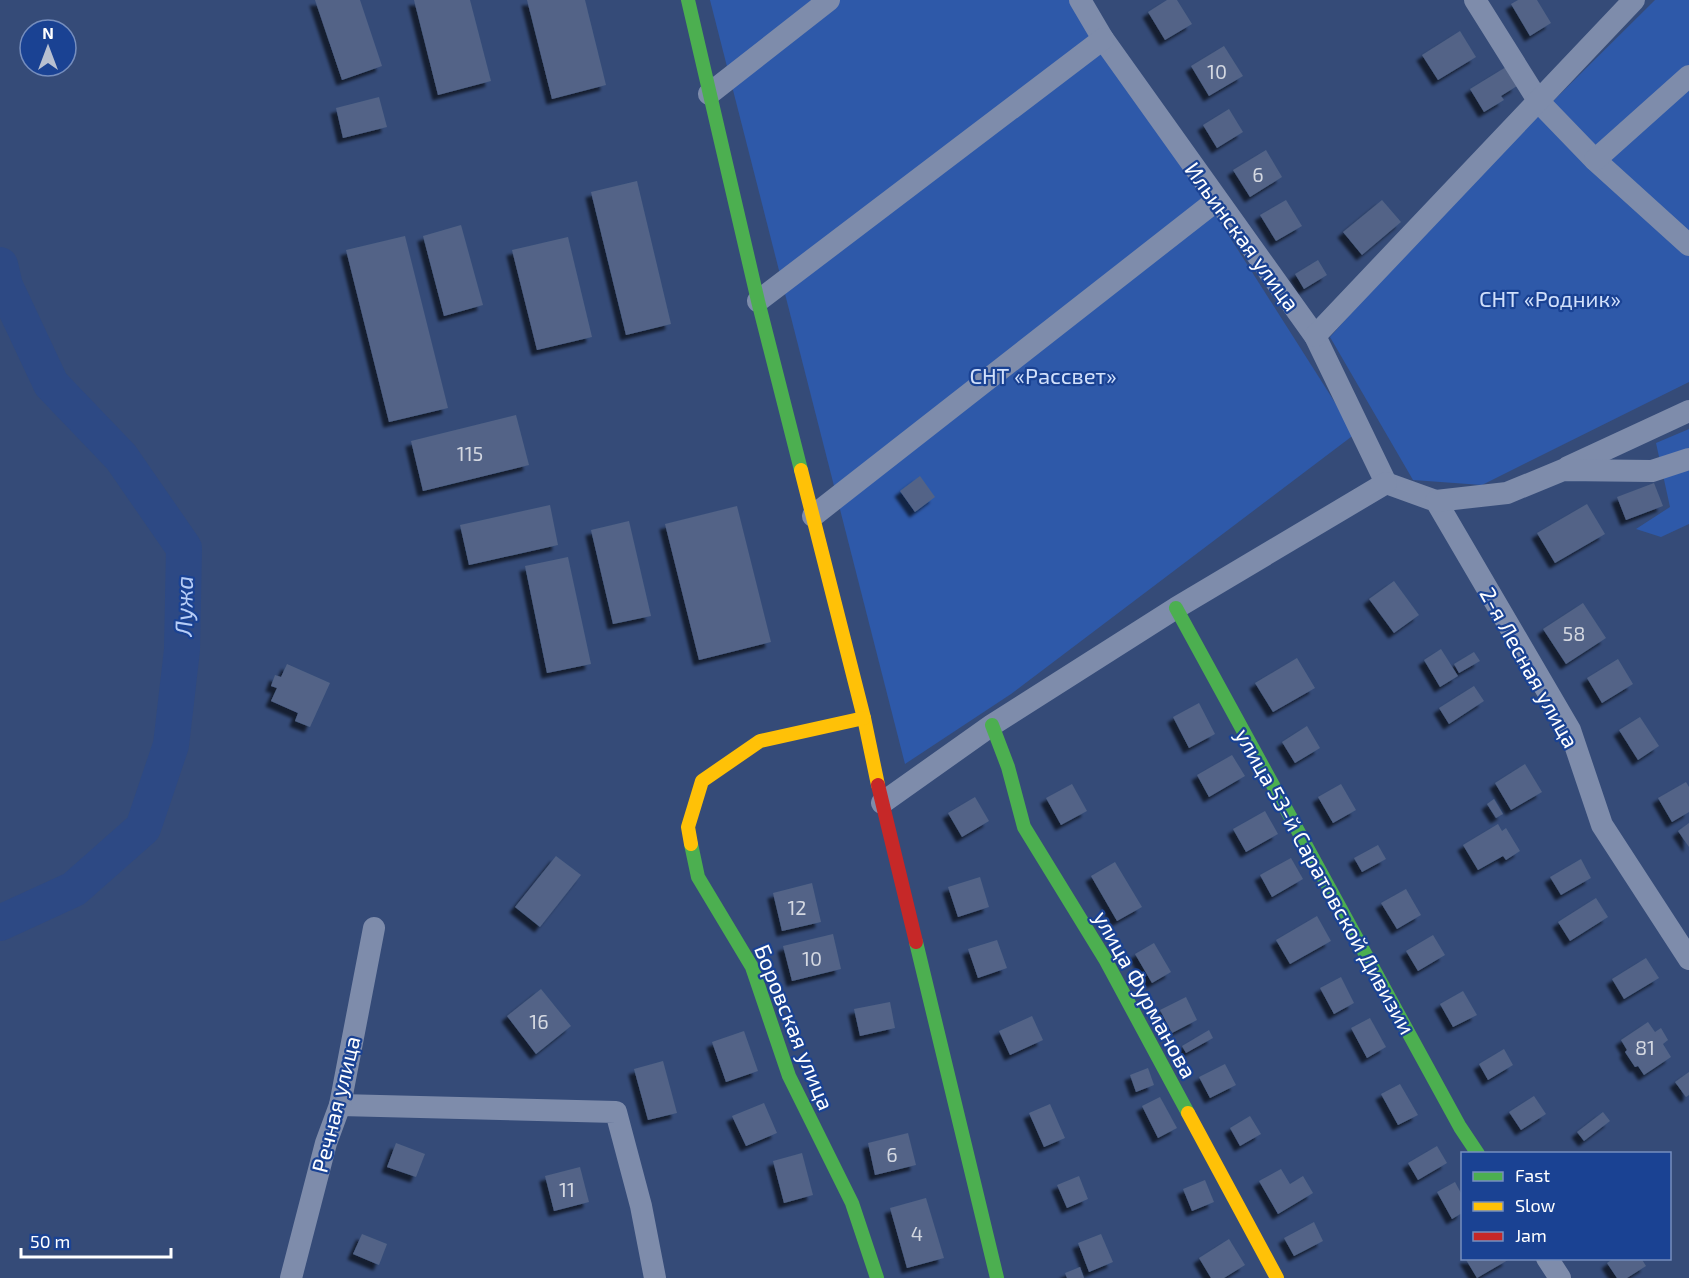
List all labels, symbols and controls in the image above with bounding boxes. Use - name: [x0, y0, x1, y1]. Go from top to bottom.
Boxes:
- north arrow: [18, 18, 78, 78]
- text: N: [42, 23, 54, 42]
- house number: 10: [1207, 59, 1227, 83]
- street label: Ильинская улица: [1179, 156, 1306, 316]
- house number: 6: [1252, 162, 1264, 186]
- park label: СНТ «Родник»: [1479, 285, 1621, 311]
- park label: СНТ «Рассвет»: [969, 362, 1117, 388]
- house number: 115: [457, 441, 483, 465]
- water label: Лужа: [168, 576, 198, 637]
- street label: 2-я Лесная улица: [1474, 582, 1585, 752]
- house number: 58: [1563, 621, 1585, 645]
- street label: улица 53-й Саратовской Дивизии: [1230, 723, 1421, 1039]
- house number: 12: [787, 895, 807, 919]
- street label: улица Фурманова: [1088, 906, 1203, 1083]
- street label: Боровская улица: [749, 940, 840, 1114]
- house number: 10: [802, 946, 822, 970]
- house number: 16: [529, 1009, 549, 1033]
- street label: Речная улица: [305, 1033, 365, 1175]
- house number: 81: [1635, 1035, 1655, 1059]
- house number: 6: [886, 1142, 898, 1166]
- legend: [1461, 1152, 1671, 1260]
- text: Fast: [1515, 1164, 1550, 1186]
- house number: 11: [559, 1177, 575, 1201]
- text: Slow: [1515, 1194, 1556, 1216]
- scale bar: [21, 1221, 171, 1259]
- house number: 4: [911, 1221, 923, 1245]
- text: Jam: [1515, 1224, 1547, 1246]
- text: 50 m: [30, 1230, 70, 1252]

